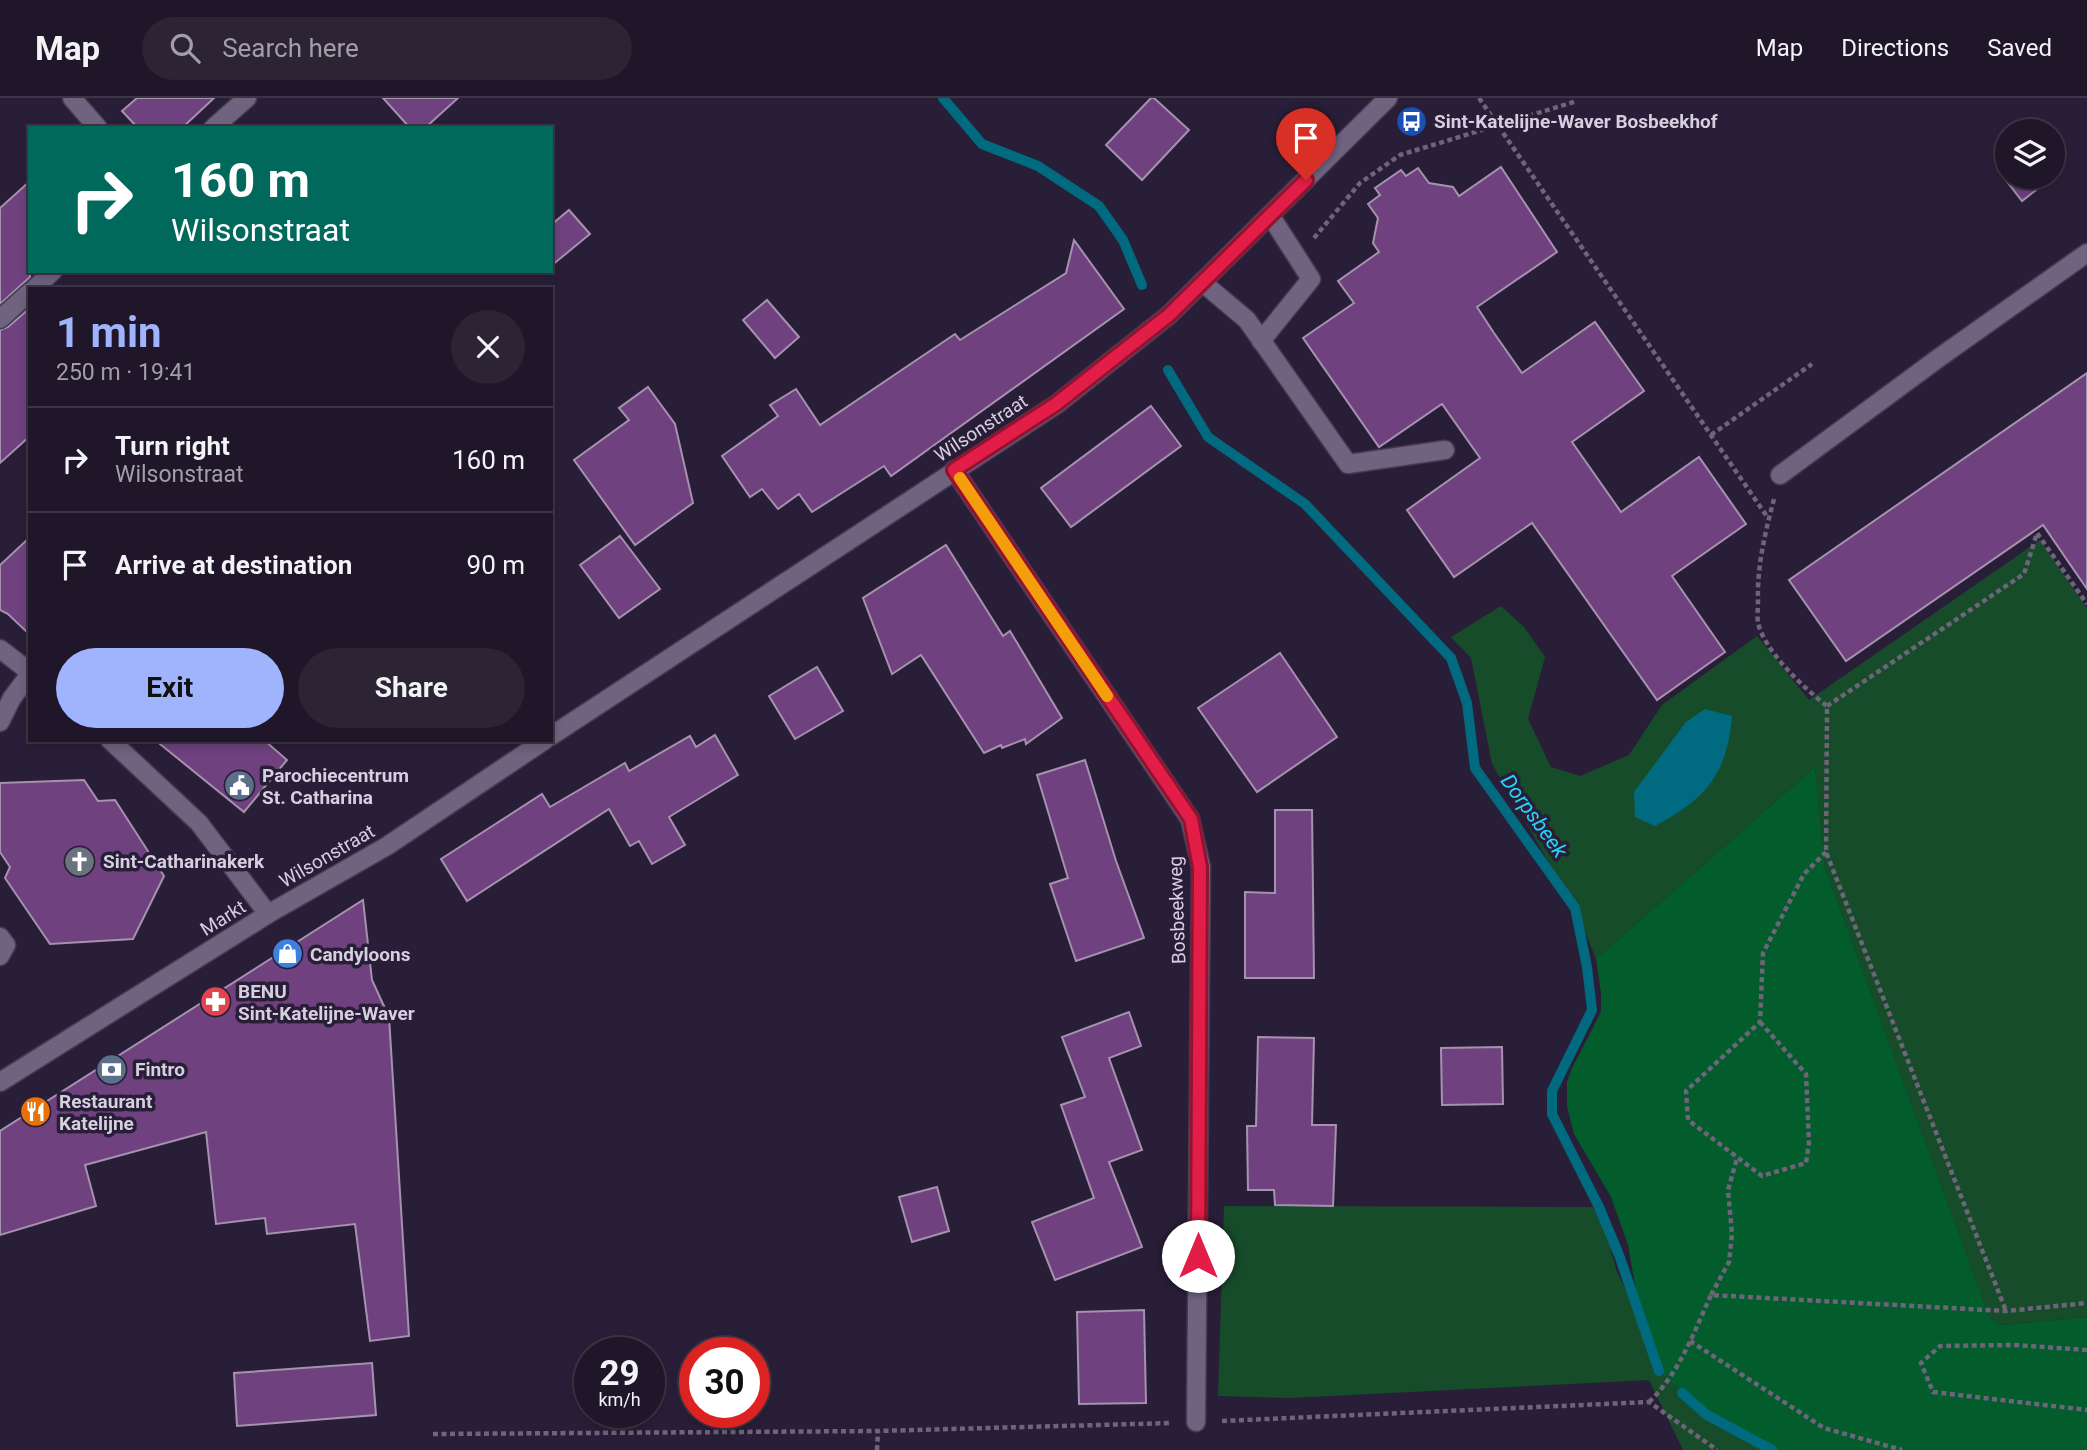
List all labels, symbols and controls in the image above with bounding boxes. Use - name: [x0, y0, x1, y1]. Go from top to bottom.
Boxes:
- search box: [142, 17, 632, 80]
- text: Map: [35, 29, 100, 68]
- icon: search: [166, 29, 204, 67]
- text: Search here: [222, 33, 359, 63]
- text: Map: [1756, 34, 1803, 62]
- text: Directions: [1841, 34, 1949, 62]
- text: Saved: [1987, 34, 2052, 62]
- bus stop icon: Sint-Katelijne-Waver Bosbeekhof: [1394, 104, 1428, 138]
- pin: [1276, 108, 1336, 180]
- place label: Sint-Katelijne-Waver Bosbeekhof: [1434, 110, 1718, 133]
- icon: arrive: [1287, 119, 1325, 157]
- map controls: [1995, 119, 2065, 189]
- button: layers: [1995, 119, 2065, 189]
- text: 160 m: [171, 152, 310, 209]
- icon: right: [56, 154, 147, 245]
- text: Wilsonstraat: [171, 211, 350, 249]
- text: 1 min: [56, 308, 162, 357]
- button: close: [451, 310, 525, 384]
- text: 250 m · 19:41: [56, 359, 195, 386]
- street label: Wilsonstraat: [930, 389, 1032, 467]
- text: Turn right: [115, 431, 230, 461]
- icon: right: [56, 441, 94, 479]
- text: 160 m: [452, 445, 525, 475]
- text: Wilsonstraat: [115, 461, 244, 488]
- icon: arrive: [56, 546, 94, 584]
- text: Arrive at destination: [115, 550, 352, 580]
- text: 90 m: [467, 550, 525, 580]
- button: Exit: [56, 648, 284, 728]
- button: Share: [298, 648, 525, 728]
- place label: Parochiecentrum St. Catharina: [262, 764, 409, 809]
- public building icon: Parochiecentrum St. Catharina: [222, 769, 256, 803]
- water label: Dorpsbeek: [1496, 770, 1573, 863]
- street label: Wilsonstraat: [275, 819, 379, 893]
- church icon: Sint-Catharinakerk: [63, 844, 97, 878]
- place label: Sint-Catharinakerk: [103, 850, 265, 873]
- street label: Bosbeekweg: [1164, 856, 1190, 964]
- street label: Markt: [196, 895, 250, 941]
- shop icon: Candyloons: [270, 937, 304, 971]
- place label: Candyloons: [310, 943, 411, 966]
- place label: BENU Sint-Katelijne-Waver: [238, 980, 415, 1025]
- pharmacy icon: BENU Sint-Katelijne-Waver: [198, 985, 232, 1019]
- bank icon: Fintro: [95, 1052, 129, 1086]
- place label: Fintro: [135, 1058, 185, 1081]
- place label: Restaurant Katelijne: [59, 1090, 153, 1135]
- restaurant icon: Restaurant Katelijne: [19, 1095, 53, 1129]
- position arrow: [1161, 1219, 1235, 1293]
- speed limit sign: 30: [679, 1337, 770, 1428]
- text: 29: [599, 1353, 640, 1394]
- text: km/h: [598, 1389, 641, 1410]

